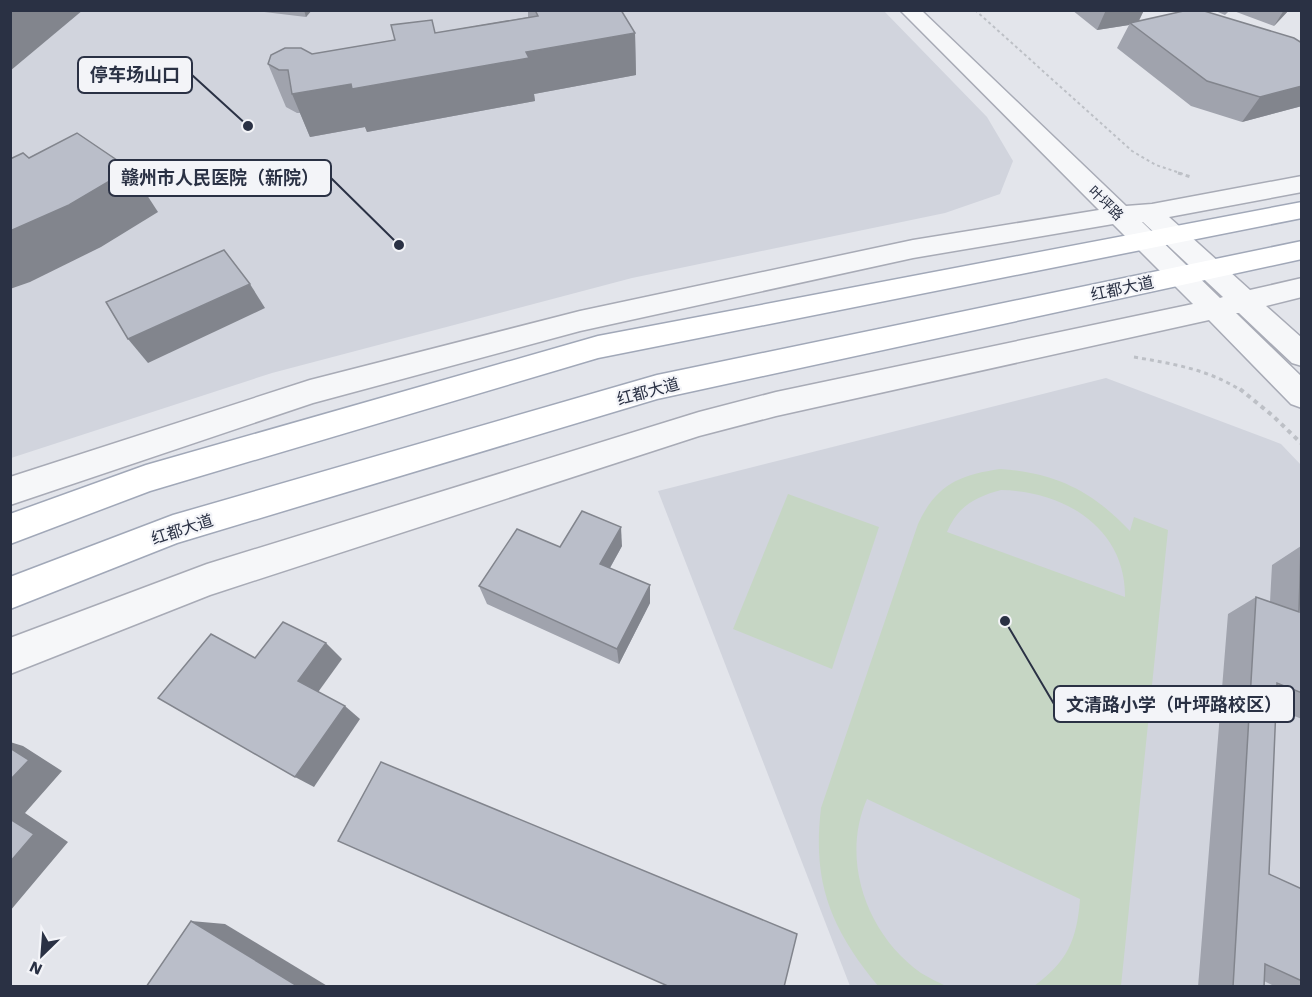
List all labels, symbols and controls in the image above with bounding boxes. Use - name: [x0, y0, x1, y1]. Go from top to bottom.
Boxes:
- callout: 停车场山口: [78, 57, 192, 93]
- text: 停车场山口: [90, 64, 180, 85]
- callout: 赣州市人民医院（新院）: [109, 160, 331, 196]
- text: 赣州市人民医院（新院）: [121, 167, 319, 188]
- street label: 叶坪路: [1085, 183, 1127, 223]
- street label: 红都大道: [1089, 273, 1155, 304]
- street label: 红都大道: [615, 374, 682, 409]
- street label: 红都大道: [149, 511, 216, 548]
- callout: 文清路小学（叶坪路校区）: [1054, 686, 1294, 722]
- text: 文清路小学（叶坪路校区）: [1066, 694, 1282, 715]
- north arrow: [12, 925, 72, 985]
- text: N: [26, 957, 45, 979]

